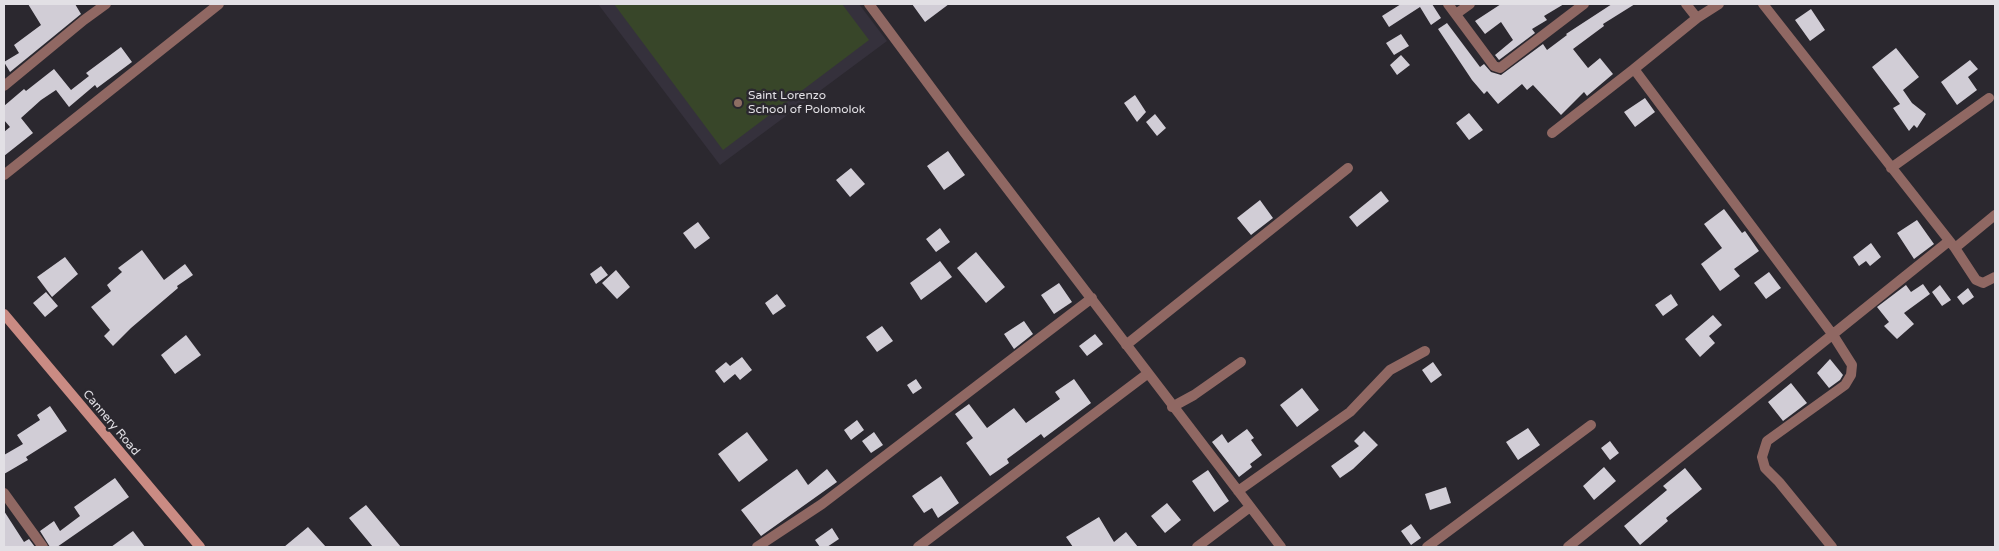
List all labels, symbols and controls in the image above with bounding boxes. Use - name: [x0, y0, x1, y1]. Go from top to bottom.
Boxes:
- place label: Saint Lorenzo School of Polomolok: [748, 89, 865, 117]
- marker: Saint Lorenzo School of Polomolok: [732, 97, 744, 109]
- street label: Cannery Road: [80, 387, 142, 459]

